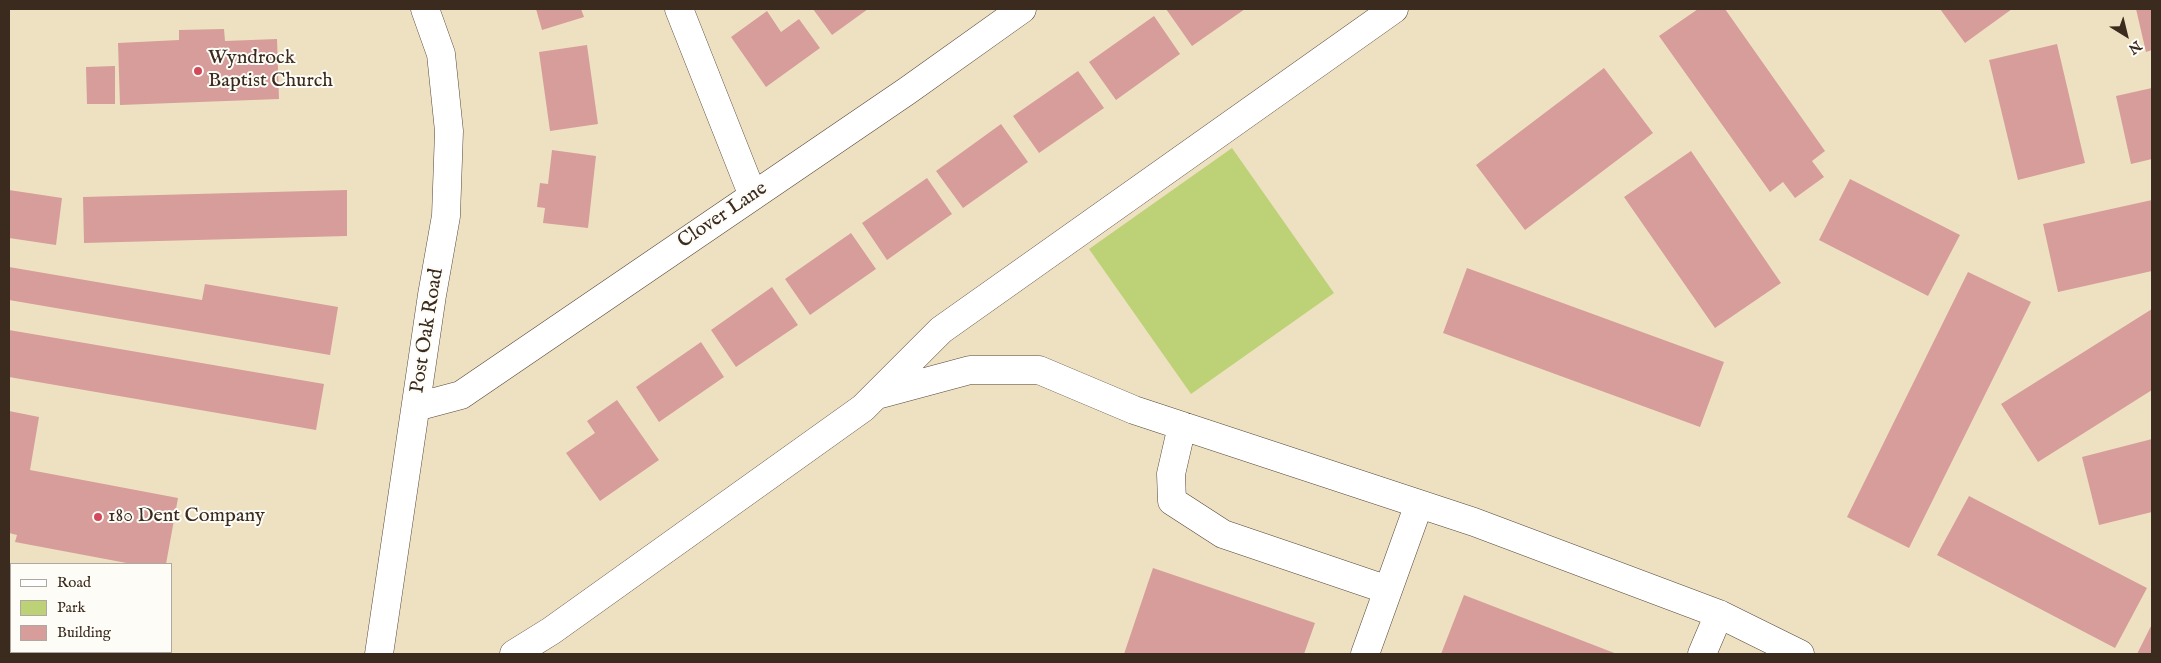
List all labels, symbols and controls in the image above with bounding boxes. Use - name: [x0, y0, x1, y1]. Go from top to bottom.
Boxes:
- north arrow: [2101, 10, 2151, 60]
- text: N: [2125, 36, 2145, 58]
- place label: Wyndrock Baptist Church: [208, 47, 333, 94]
- marker: Wyndrock Baptist Church: [192, 65, 204, 77]
- street label: Clover Lane: [674, 177, 772, 255]
- street label: Post Oak Road: [406, 267, 450, 395]
- place label: 180 Dent Company: [108, 505, 265, 529]
- marker: 180 Dent Company: [92, 511, 104, 523]
- legend: [10, 563, 172, 653]
- text: Road: [57, 573, 91, 592]
- text: Park: [57, 598, 86, 617]
- text: Building: [57, 623, 111, 642]

